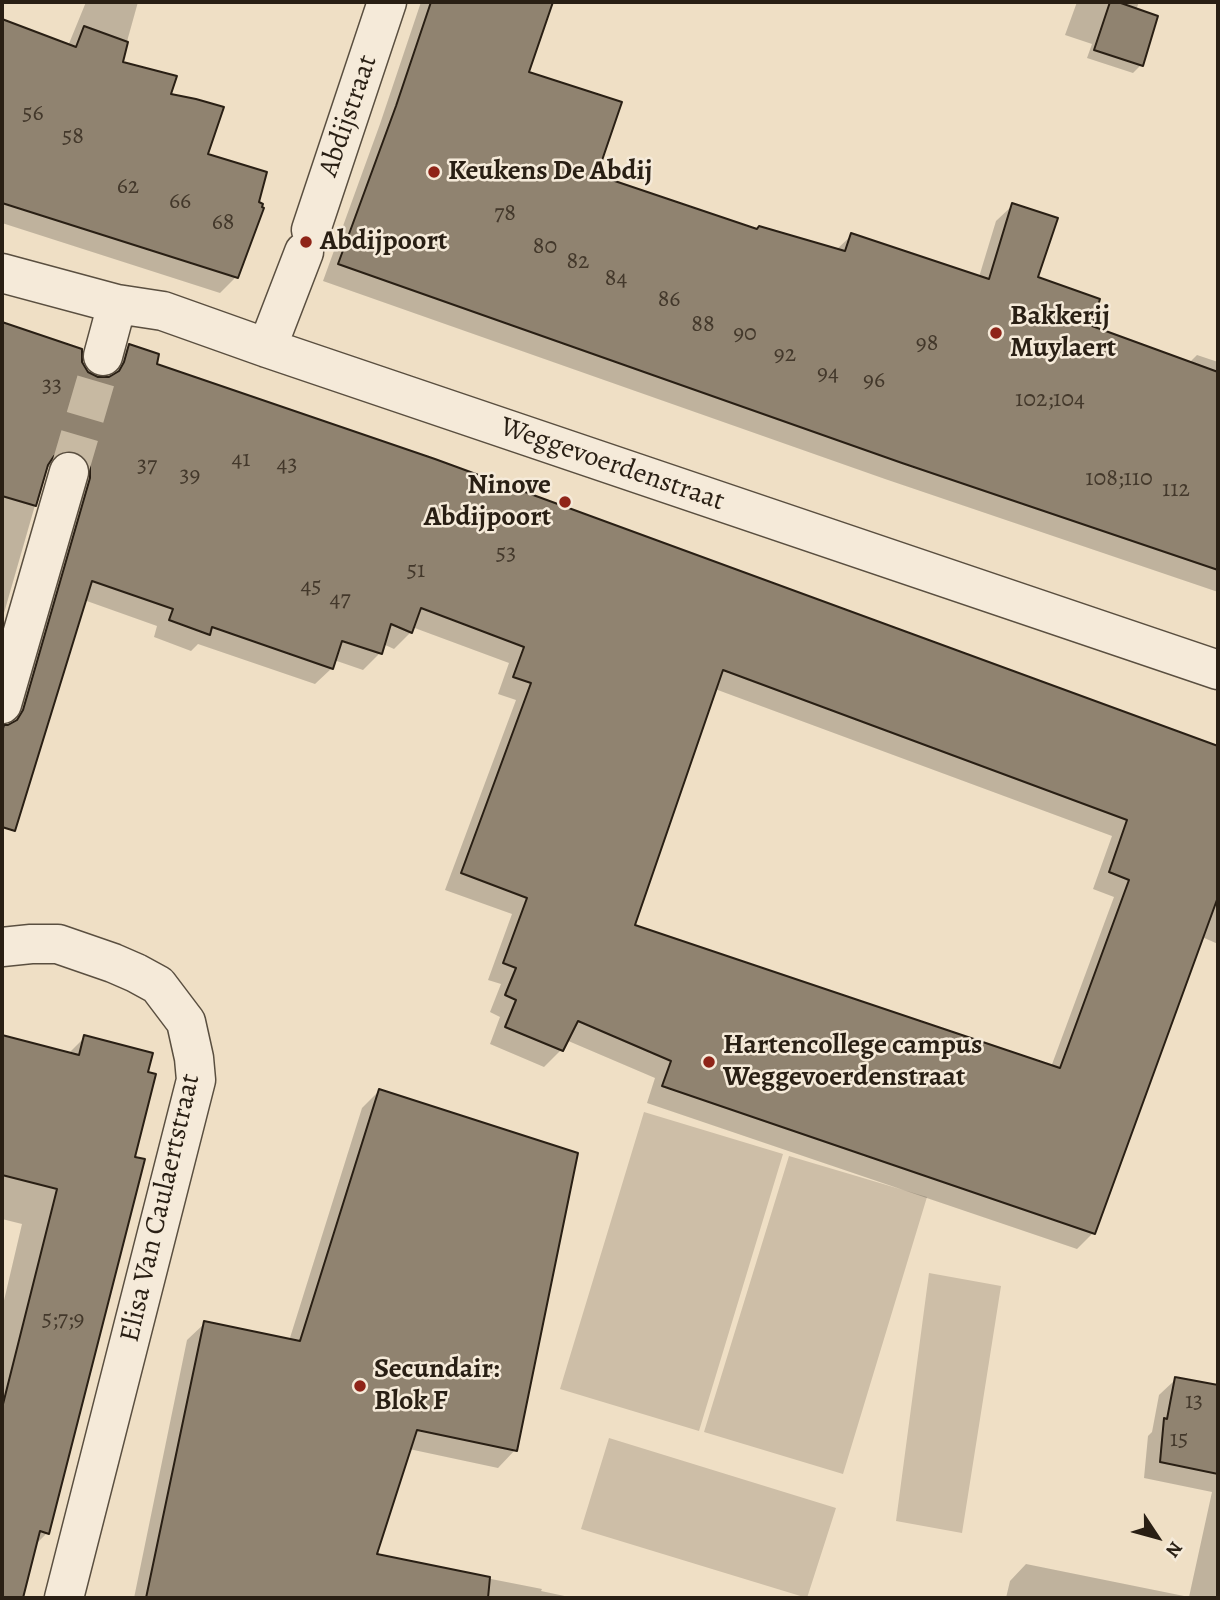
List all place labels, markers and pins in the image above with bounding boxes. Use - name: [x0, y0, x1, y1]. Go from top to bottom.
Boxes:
- place label: Keukens De Abdij: [448, 155, 652, 189]
- marker: Keukens De Abdij: [426, 164, 442, 180]
- place label: Abdijpoort: [320, 225, 447, 259]
- marker: Abdijpoort: [298, 234, 314, 250]
- place label: Bakkerij Muylaert: [1010, 300, 1116, 366]
- marker: Bakkerij Muylaert: [988, 325, 1004, 341]
- place label: Ninove Abdijpoort: [424, 469, 551, 535]
- marker: Ninove Abdijpoort: [557, 494, 573, 510]
- place label: Hartencollege campus Weggevoerdenstraat: [723, 1029, 982, 1095]
- marker: Hartencollege campus Weggevoerdenstraat: [701, 1054, 717, 1070]
- place label: Secundair: Blok F: [374, 1353, 500, 1419]
- marker: Secundair: Blok F: [352, 1378, 368, 1394]

